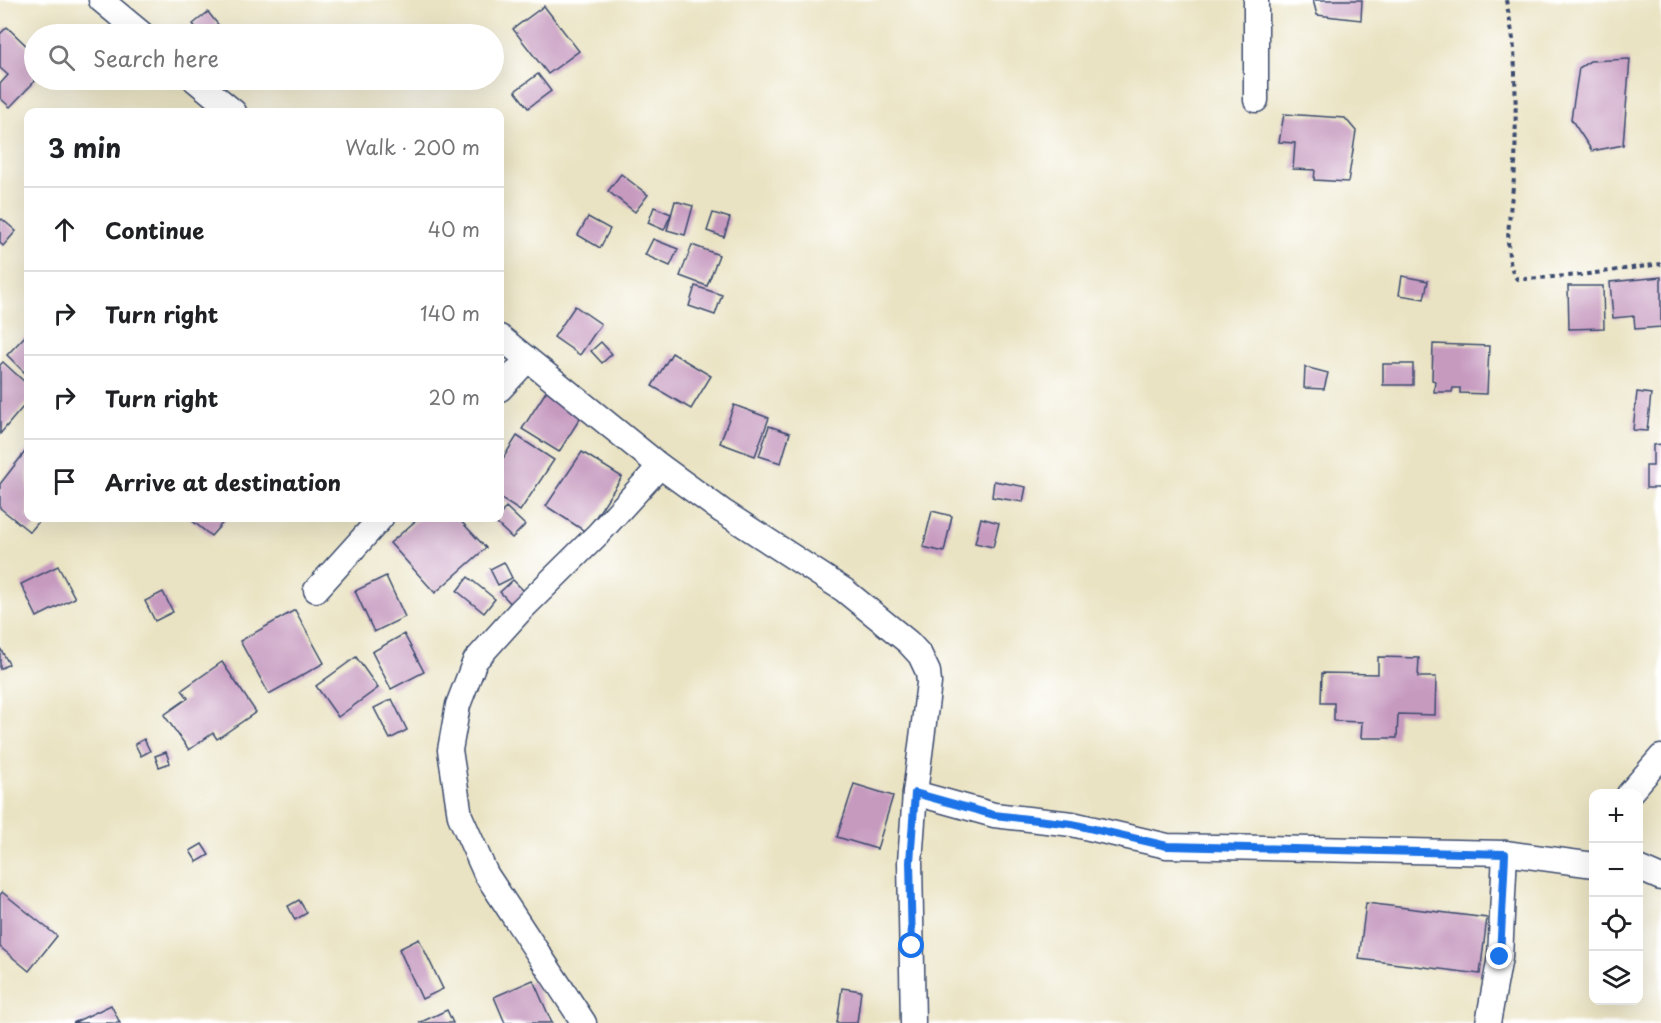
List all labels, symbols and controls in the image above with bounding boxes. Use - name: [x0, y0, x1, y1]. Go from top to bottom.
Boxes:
- search box: [24, 24, 504, 90]
- icon: search: [45, 41, 78, 74]
- text: Search here: [93, 41, 219, 74]
- text: 3 min: [48, 128, 121, 167]
- text: Walk · 200 m: [345, 132, 480, 162]
- icon: ahead: [48, 213, 81, 246]
- text: Continue: [105, 213, 204, 246]
- text: 40 m: [428, 214, 480, 244]
- icon: right: [48, 297, 81, 330]
- text: Turn right: [105, 297, 218, 330]
- text: 140 m: [420, 298, 480, 328]
- icon: right: [48, 381, 81, 414]
- text: Turn right: [105, 381, 218, 414]
- text: 20 m: [428, 382, 480, 412]
- icon: arrive: [48, 465, 81, 498]
- text: Arrive at destination: [105, 465, 341, 498]
- map controls: [1589, 789, 1643, 1005]
- button: +: [1589, 789, 1643, 843]
- button: −: [1589, 843, 1643, 897]
- button: locate: [1589, 897, 1643, 951]
- route start: [898, 932, 924, 958]
- route end: [1486, 943, 1512, 969]
- button: layers: [1589, 951, 1643, 1005]

